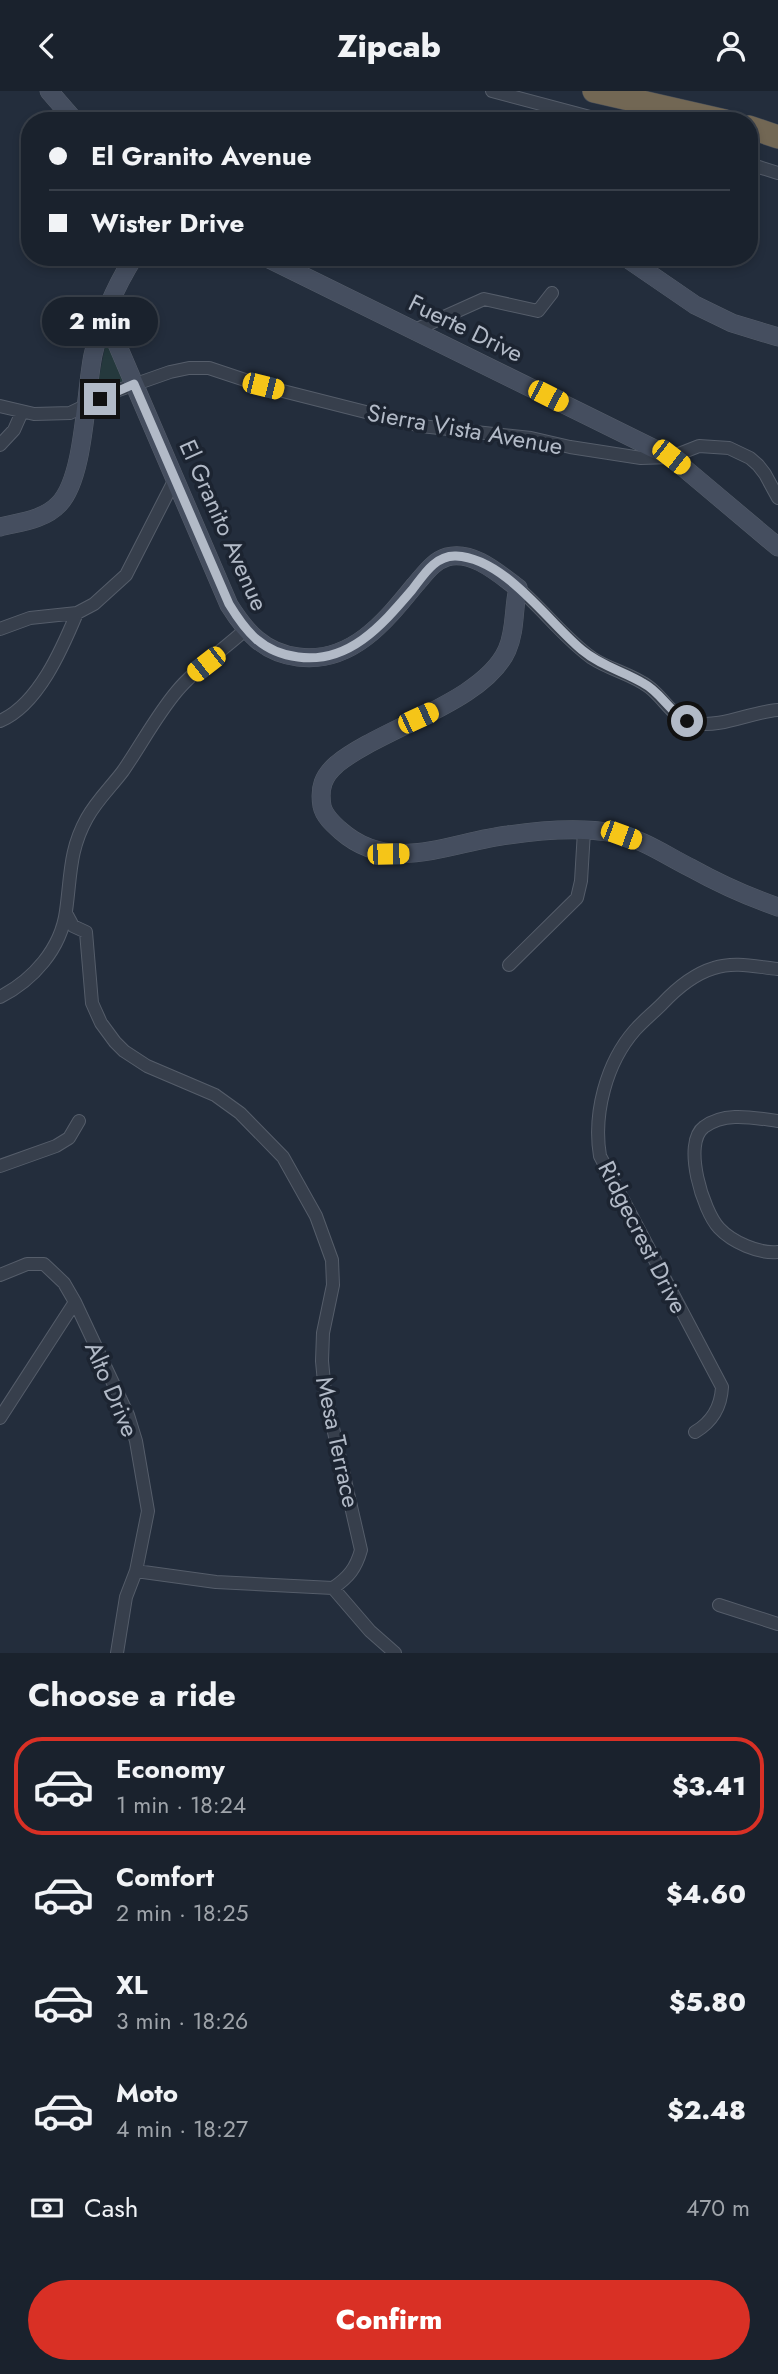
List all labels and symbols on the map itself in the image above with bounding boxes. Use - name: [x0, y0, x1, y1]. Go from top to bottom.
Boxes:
- street label: Fuerte Drive: [403, 285, 529, 371]
- callout: 2 min: [42, 297, 158, 347]
- car: [241, 371, 286, 401]
- car: [525, 377, 572, 415]
- route end: [84, 383, 116, 415]
- street label: Sierra Vista Avenue: [364, 395, 566, 463]
- street label: El Granito Avenue: [171, 434, 277, 616]
- car: [648, 436, 695, 478]
- car: [183, 643, 230, 685]
- car: [395, 700, 442, 736]
- route start: [671, 705, 703, 737]
- car: [598, 818, 645, 852]
- car: [367, 843, 410, 865]
- street label: Ridgecrest Drive: [589, 1155, 697, 1319]
- street label: Alto Drive: [76, 1336, 148, 1442]
- street label: Mesa Terrace: [307, 1373, 369, 1511]

